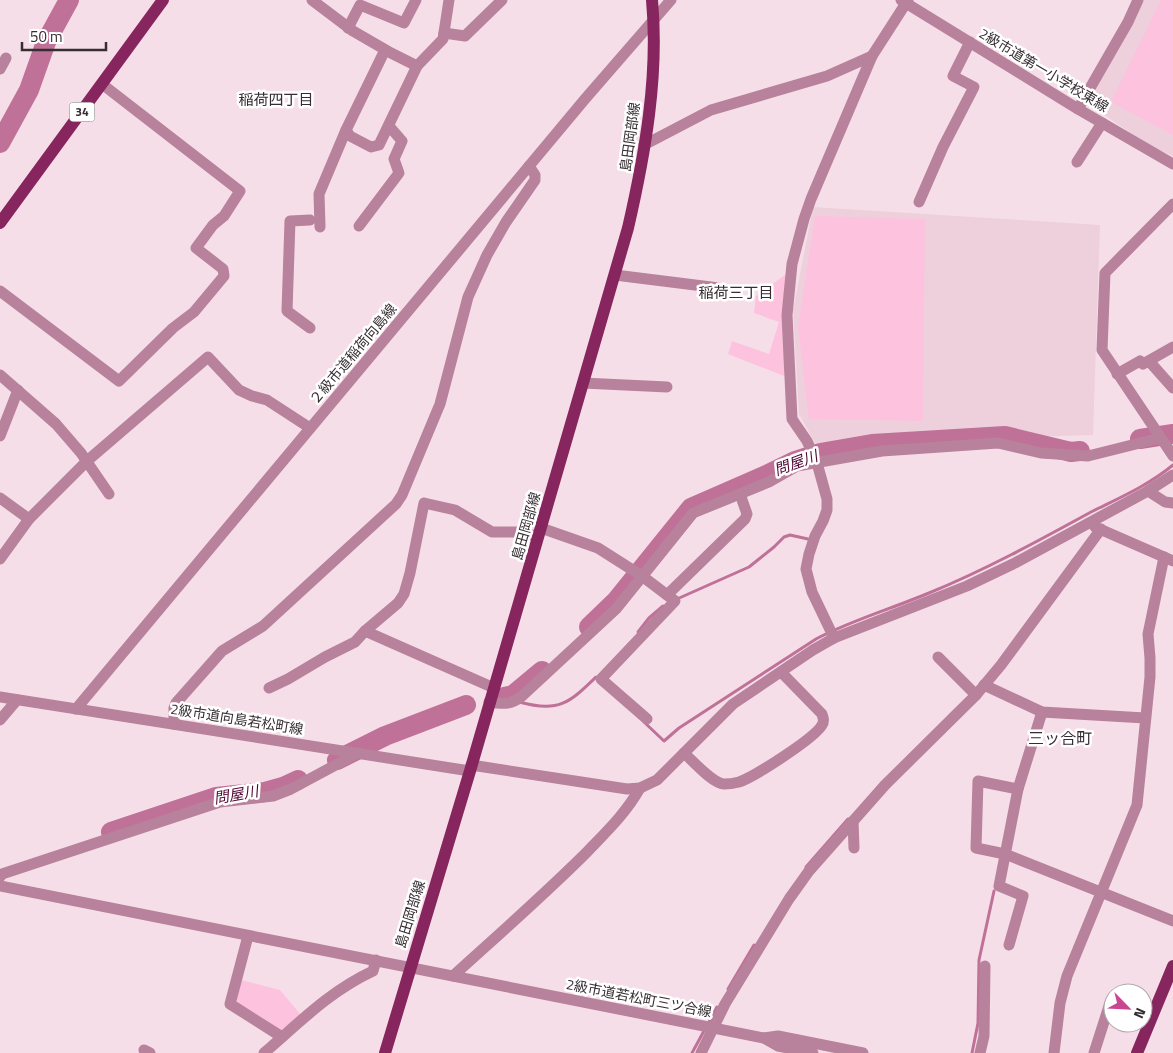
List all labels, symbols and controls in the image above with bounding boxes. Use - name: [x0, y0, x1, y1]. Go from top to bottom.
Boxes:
- scale bar: [22, 20, 106, 52]
- street label: 2級市道第一小学校東線: [975, 22, 1113, 117]
- text: 50 m: [30, 25, 63, 48]
- district label: 稲荷四丁目: [238, 88, 314, 111]
- street label: 島田岡部線: [614, 101, 645, 173]
- road number: 34: [70, 102, 94, 121]
- district label: 稲荷三丁目: [698, 281, 774, 304]
- street label: ２級市道稲荷向島線: [304, 299, 401, 409]
- water label: 問屋川: [771, 443, 823, 481]
- street label: 島田岡部線: [506, 489, 545, 562]
- street label: 2級市道向島若松町線: [169, 698, 305, 739]
- district label: 三ッ合町: [1028, 726, 1092, 750]
- water label: 問屋川: [212, 779, 262, 810]
- street label: 島田岡部線: [389, 877, 430, 950]
- street label: 2級市道若松町三ツ合線: [565, 973, 714, 1022]
- north arrow: [1103, 983, 1153, 1033]
- text: N: [1129, 1005, 1152, 1022]

